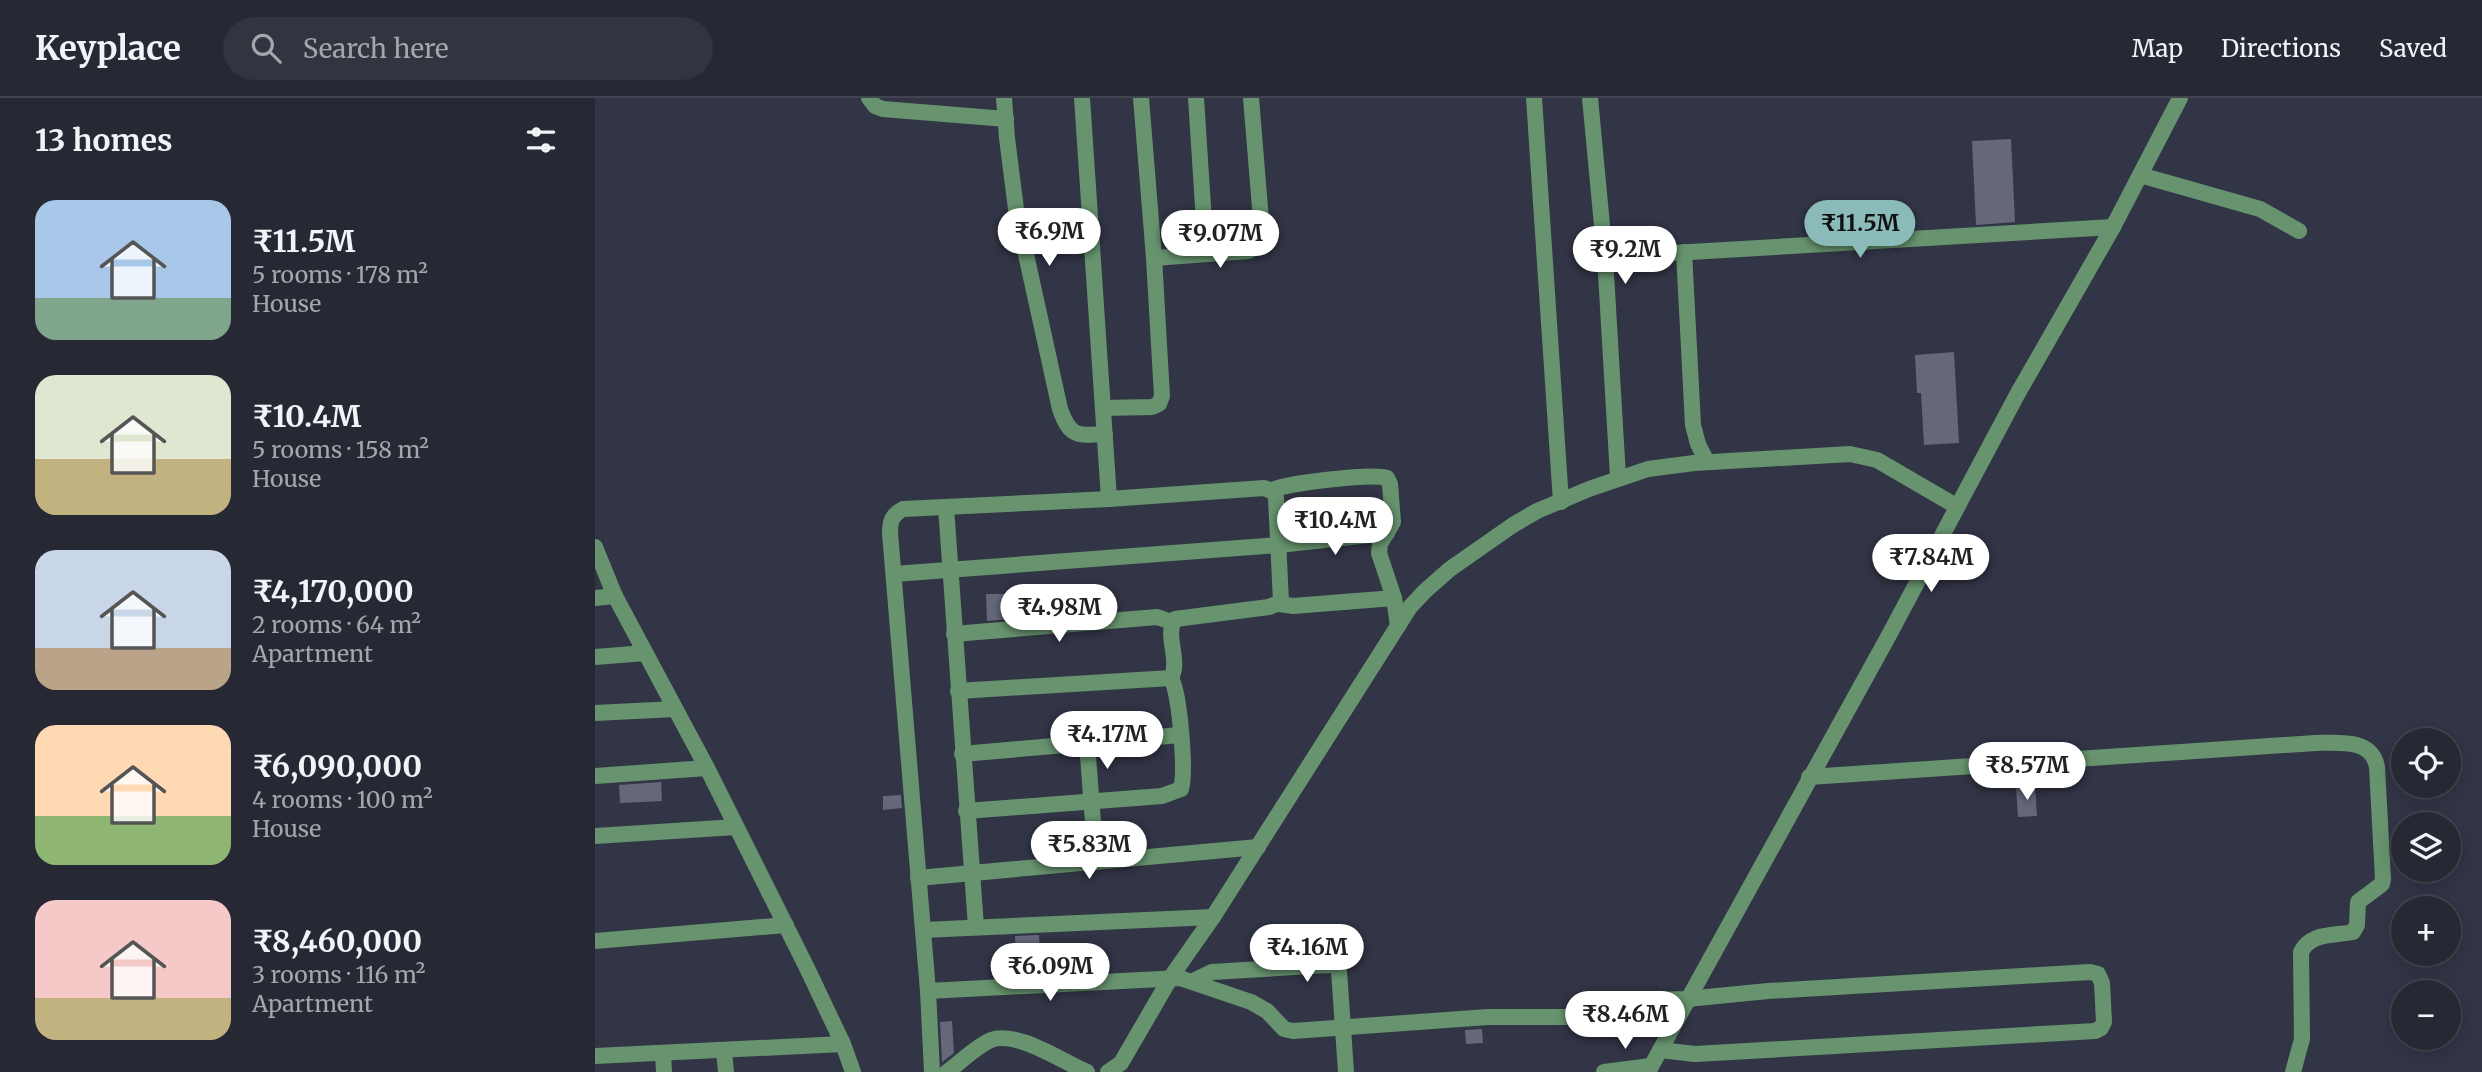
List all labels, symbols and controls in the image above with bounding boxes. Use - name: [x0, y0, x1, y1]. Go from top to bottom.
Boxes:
- search box: [223, 17, 713, 80]
- text: Keyplace: [35, 28, 181, 69]
- icon: search: [247, 29, 285, 67]
- text: Search here: [303, 32, 449, 65]
- text: Map: [2132, 33, 2183, 64]
- text: Directions: [2221, 33, 2341, 64]
- text: Saved: [2379, 33, 2447, 64]
- text: 13 homes: [35, 121, 173, 159]
- icon: filters: [522, 121, 560, 159]
- pin: ₹11.5M: [1803, 200, 1917, 260]
- pin: ₹6.9M: [1000, 208, 1098, 268]
- text: ₹11.5M: [1820, 208, 1900, 237]
- pin: ₹9.07M: [1163, 211, 1277, 270]
- text: ₹6.9M: [1014, 216, 1084, 245]
- text: ₹9.07M: [1177, 218, 1263, 247]
- text: ₹11.5M: [252, 222, 355, 260]
- pin: ₹9.2M: [1576, 226, 1674, 286]
- icon: home: [91, 228, 175, 312]
- text: ₹9.2M: [1589, 234, 1661, 263]
- text: 5 rooms · 178 m²: [252, 260, 428, 289]
- text: House: [252, 289, 321, 318]
- text: ₹10.4M: [252, 397, 361, 435]
- icon: home: [91, 403, 175, 487]
- text: 5 rooms · 158 m²: [252, 435, 429, 464]
- text: House: [252, 464, 321, 493]
- pin: ₹10.4M: [1278, 498, 1392, 557]
- text: ₹10.4M: [1293, 505, 1377, 534]
- pin: ₹7.84M: [1874, 534, 1988, 594]
- text: ₹7.84M: [1888, 542, 1974, 571]
- text: ₹4,170,000: [252, 572, 414, 610]
- icon: home: [91, 578, 175, 662]
- pin: ₹4.98M: [1002, 584, 1116, 644]
- text: ₹4.98M: [1016, 592, 1102, 621]
- text: 2 rooms · 64 m²: [252, 610, 421, 639]
- text: Apartment: [252, 639, 373, 668]
- pin: ₹4.17M: [1050, 712, 1164, 771]
- text: ₹4.17M: [1066, 719, 1148, 748]
- map controls: [2391, 728, 2461, 1050]
- button: locate: [2391, 728, 2461, 798]
- pin: ₹8.57M: [1970, 742, 2084, 802]
- text: ₹6,090,000: [252, 747, 422, 785]
- text: ₹8.57M: [1985, 750, 2069, 779]
- icon: home: [91, 753, 175, 837]
- text: 4 rooms · 100 m²: [252, 785, 433, 814]
- button: layers: [2391, 812, 2461, 882]
- text: House: [252, 814, 321, 843]
- pin: ₹5.83M: [1032, 822, 1146, 881]
- text: ₹5.83M: [1047, 829, 1131, 858]
- button: +: [2391, 896, 2461, 966]
- text: ₹8,460,000: [252, 922, 422, 960]
- pin: ₹4.16M: [1250, 924, 1364, 984]
- icon: home: [91, 928, 175, 1012]
- text: ₹4.16M: [1266, 932, 1348, 961]
- pin: ₹6.09M: [993, 944, 1107, 1003]
- text: ₹6.09M: [1007, 951, 1093, 980]
- text: 3 rooms · 116 m²: [252, 960, 426, 989]
- button: −: [2391, 980, 2461, 1050]
- text: Apartment: [252, 989, 373, 1018]
- pin: ₹8.46M: [1568, 992, 1682, 1051]
- text: ₹8.46M: [1581, 999, 1669, 1028]

